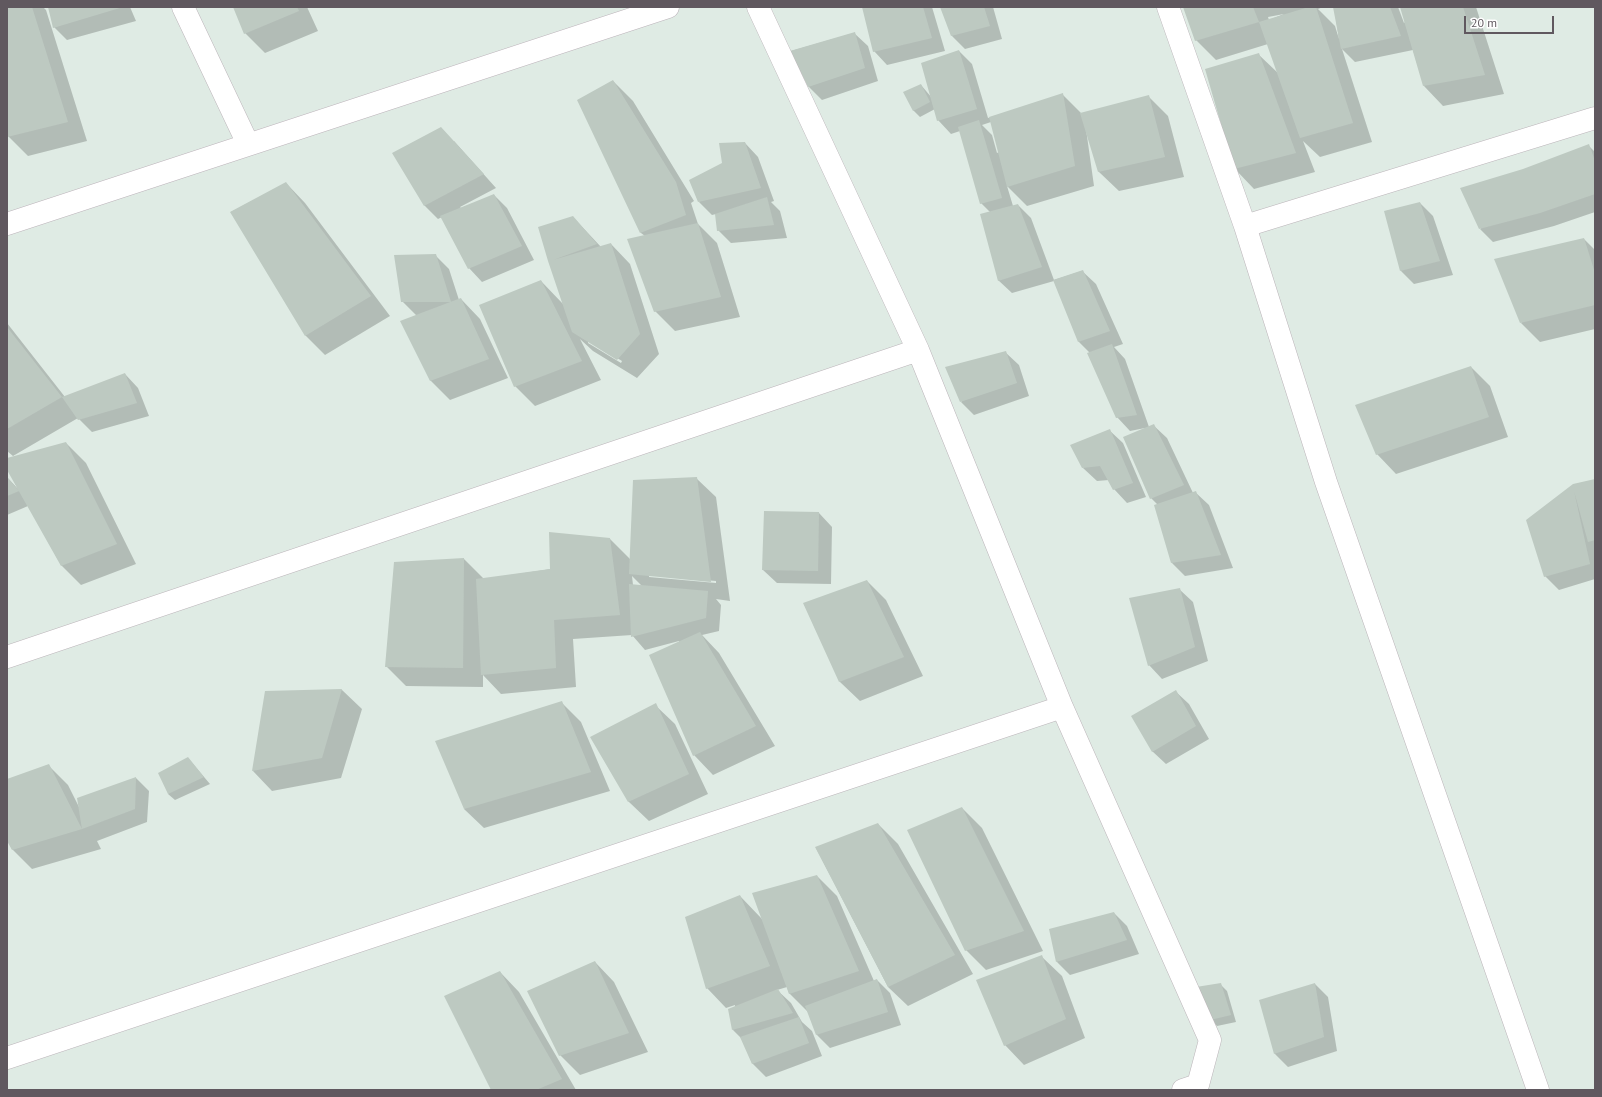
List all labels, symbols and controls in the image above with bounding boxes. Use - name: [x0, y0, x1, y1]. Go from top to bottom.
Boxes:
- scale bar: [1466, 8, 1556, 34]
- text: 20 m: [1471, 15, 1497, 30]

